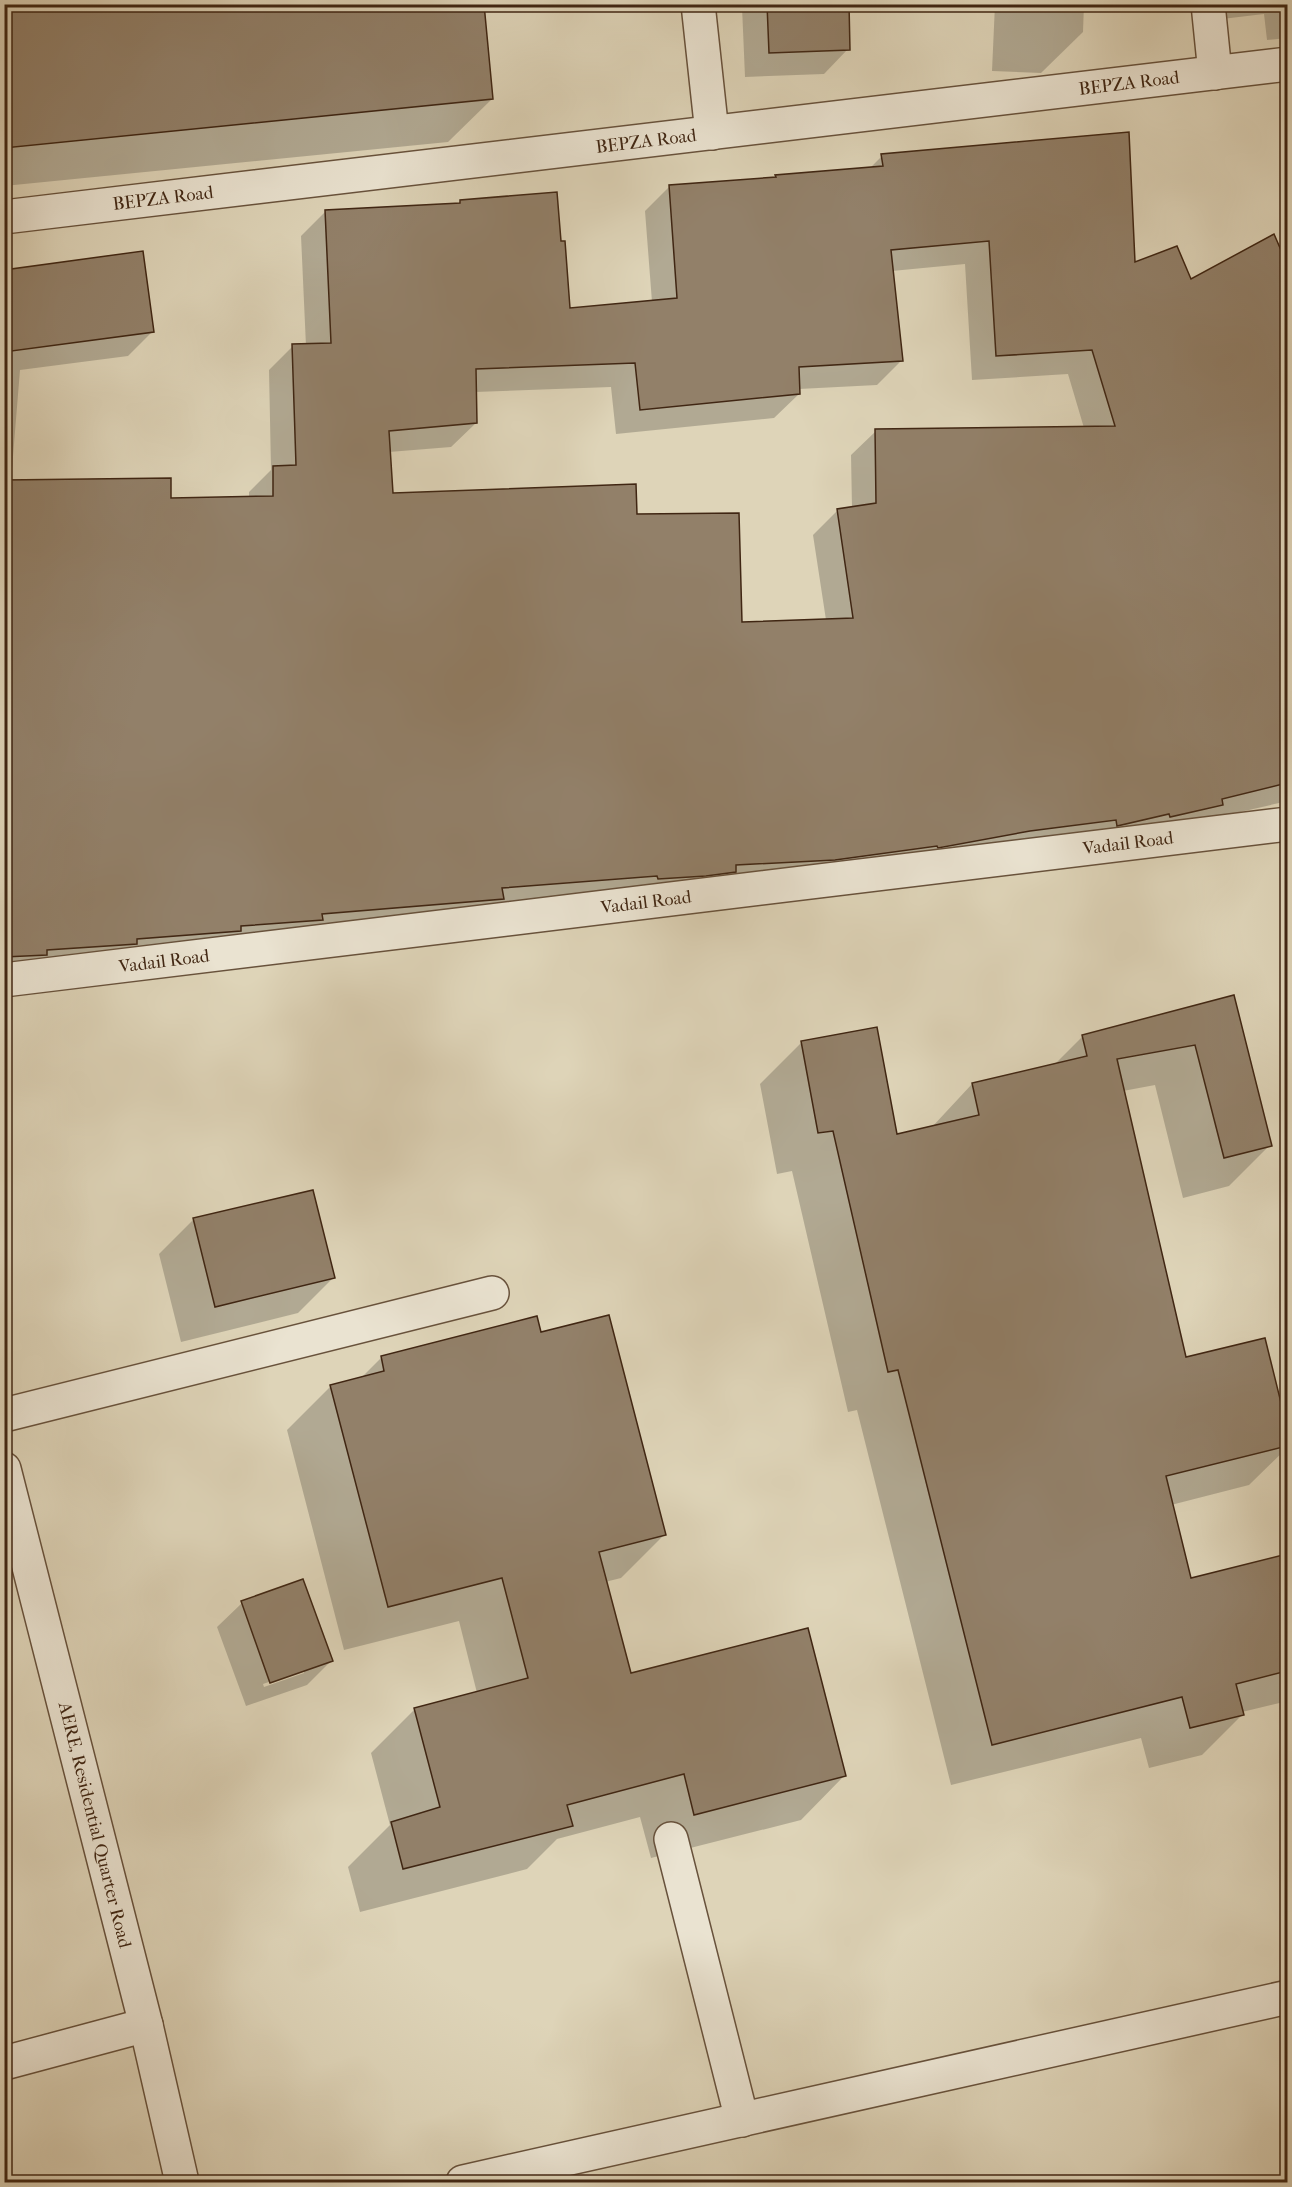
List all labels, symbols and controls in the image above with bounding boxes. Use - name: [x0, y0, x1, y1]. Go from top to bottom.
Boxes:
- street label: BEPZA Road: [1078, 67, 1181, 100]
- street label: BEPZA Road: [595, 125, 698, 158]
- street label: BEPZA Road: [112, 182, 215, 215]
- street label: Vadail Road: [1080, 827, 1175, 860]
- street label: Vadail Road: [598, 886, 693, 919]
- street label: Vadail Road: [116, 945, 211, 978]
- street label: AERE, Residential Quarter Road: [54, 1699, 135, 1951]

